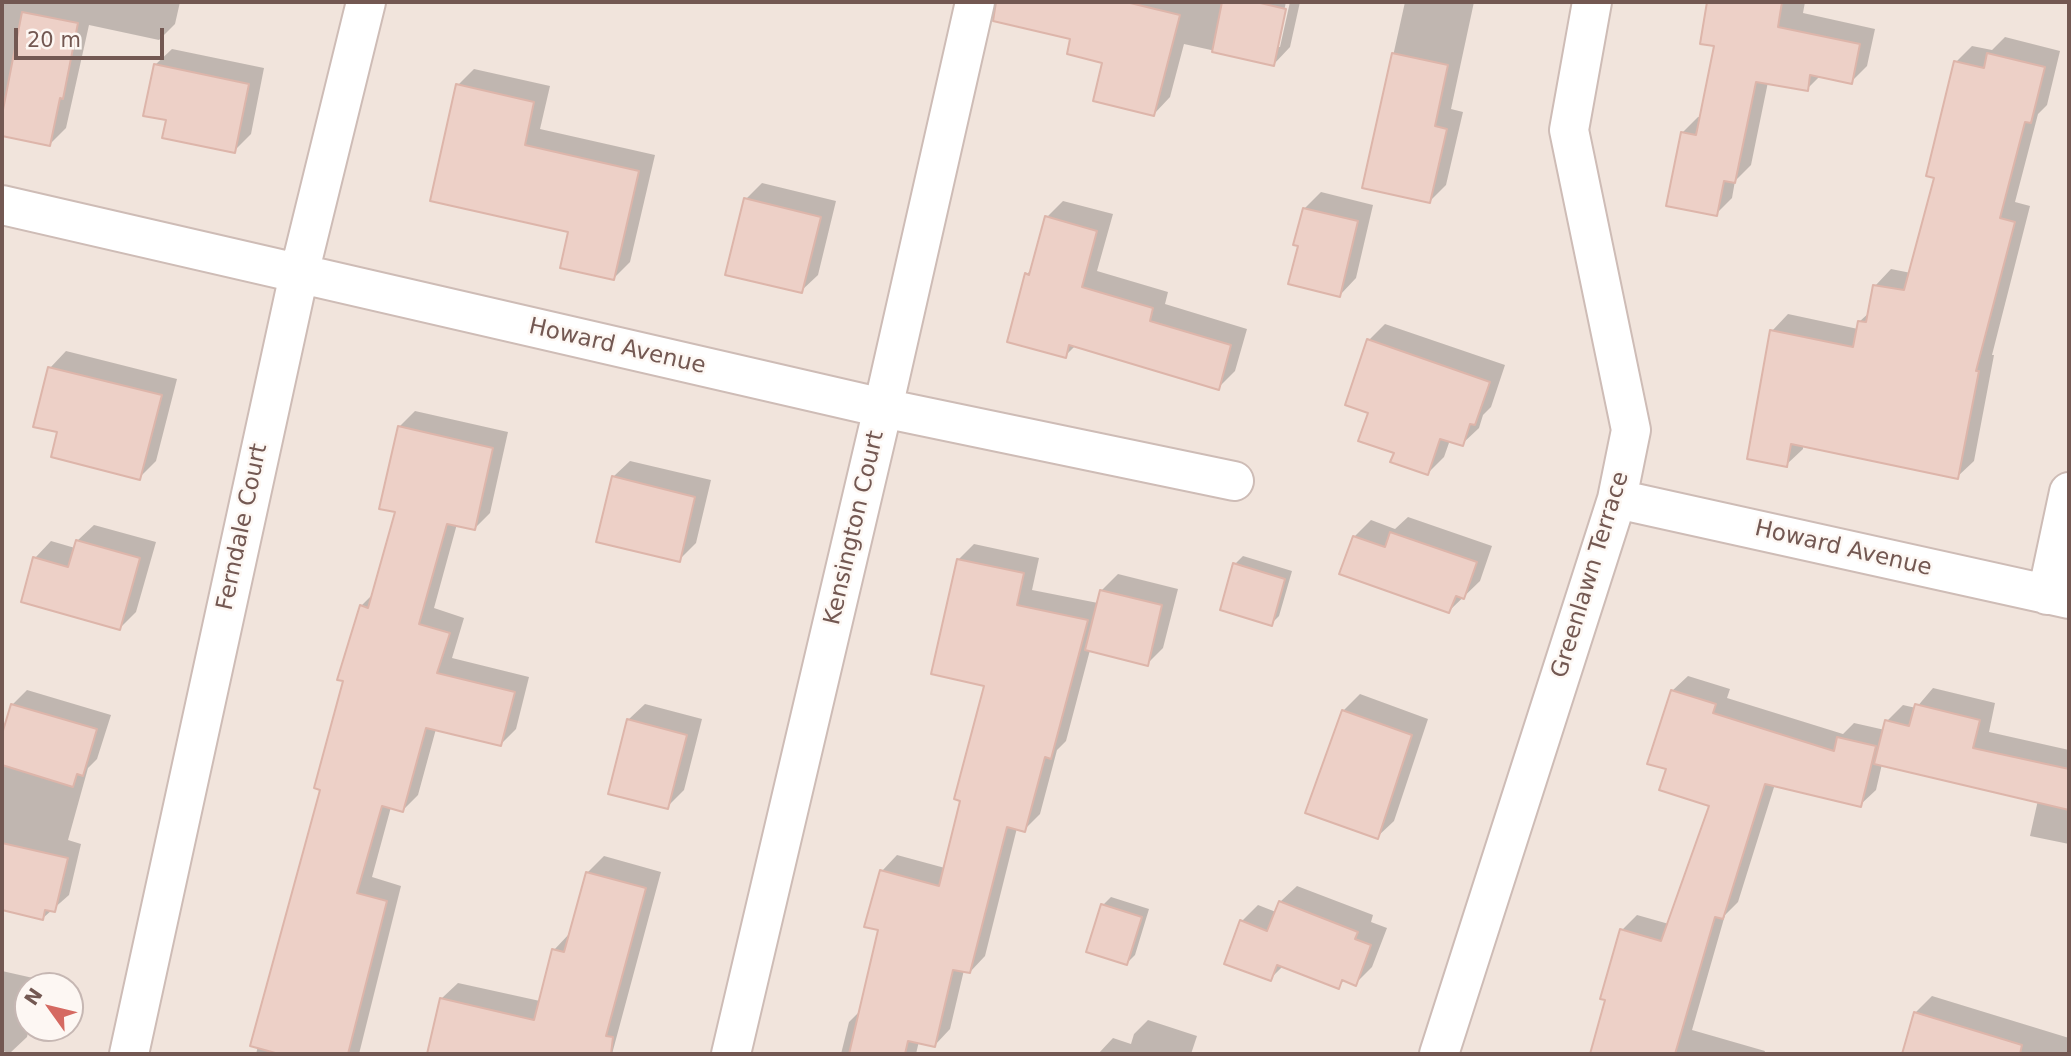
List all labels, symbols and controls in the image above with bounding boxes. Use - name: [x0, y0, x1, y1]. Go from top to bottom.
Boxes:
- scale bar: [18, 14, 168, 58]
- text: 20 m: [27, 28, 81, 52]
- street label: Howard Avenue: [526, 313, 708, 381]
- street label: Kensington Court: [819, 428, 891, 628]
- street label: Ferndale Court: [212, 441, 274, 613]
- street label: Greenlawn Terrace: [1546, 468, 1636, 682]
- street label: Howard Avenue: [1752, 515, 1934, 583]
- north arrow: [14, 972, 84, 1042]
- text: N: [20, 984, 47, 1009]

